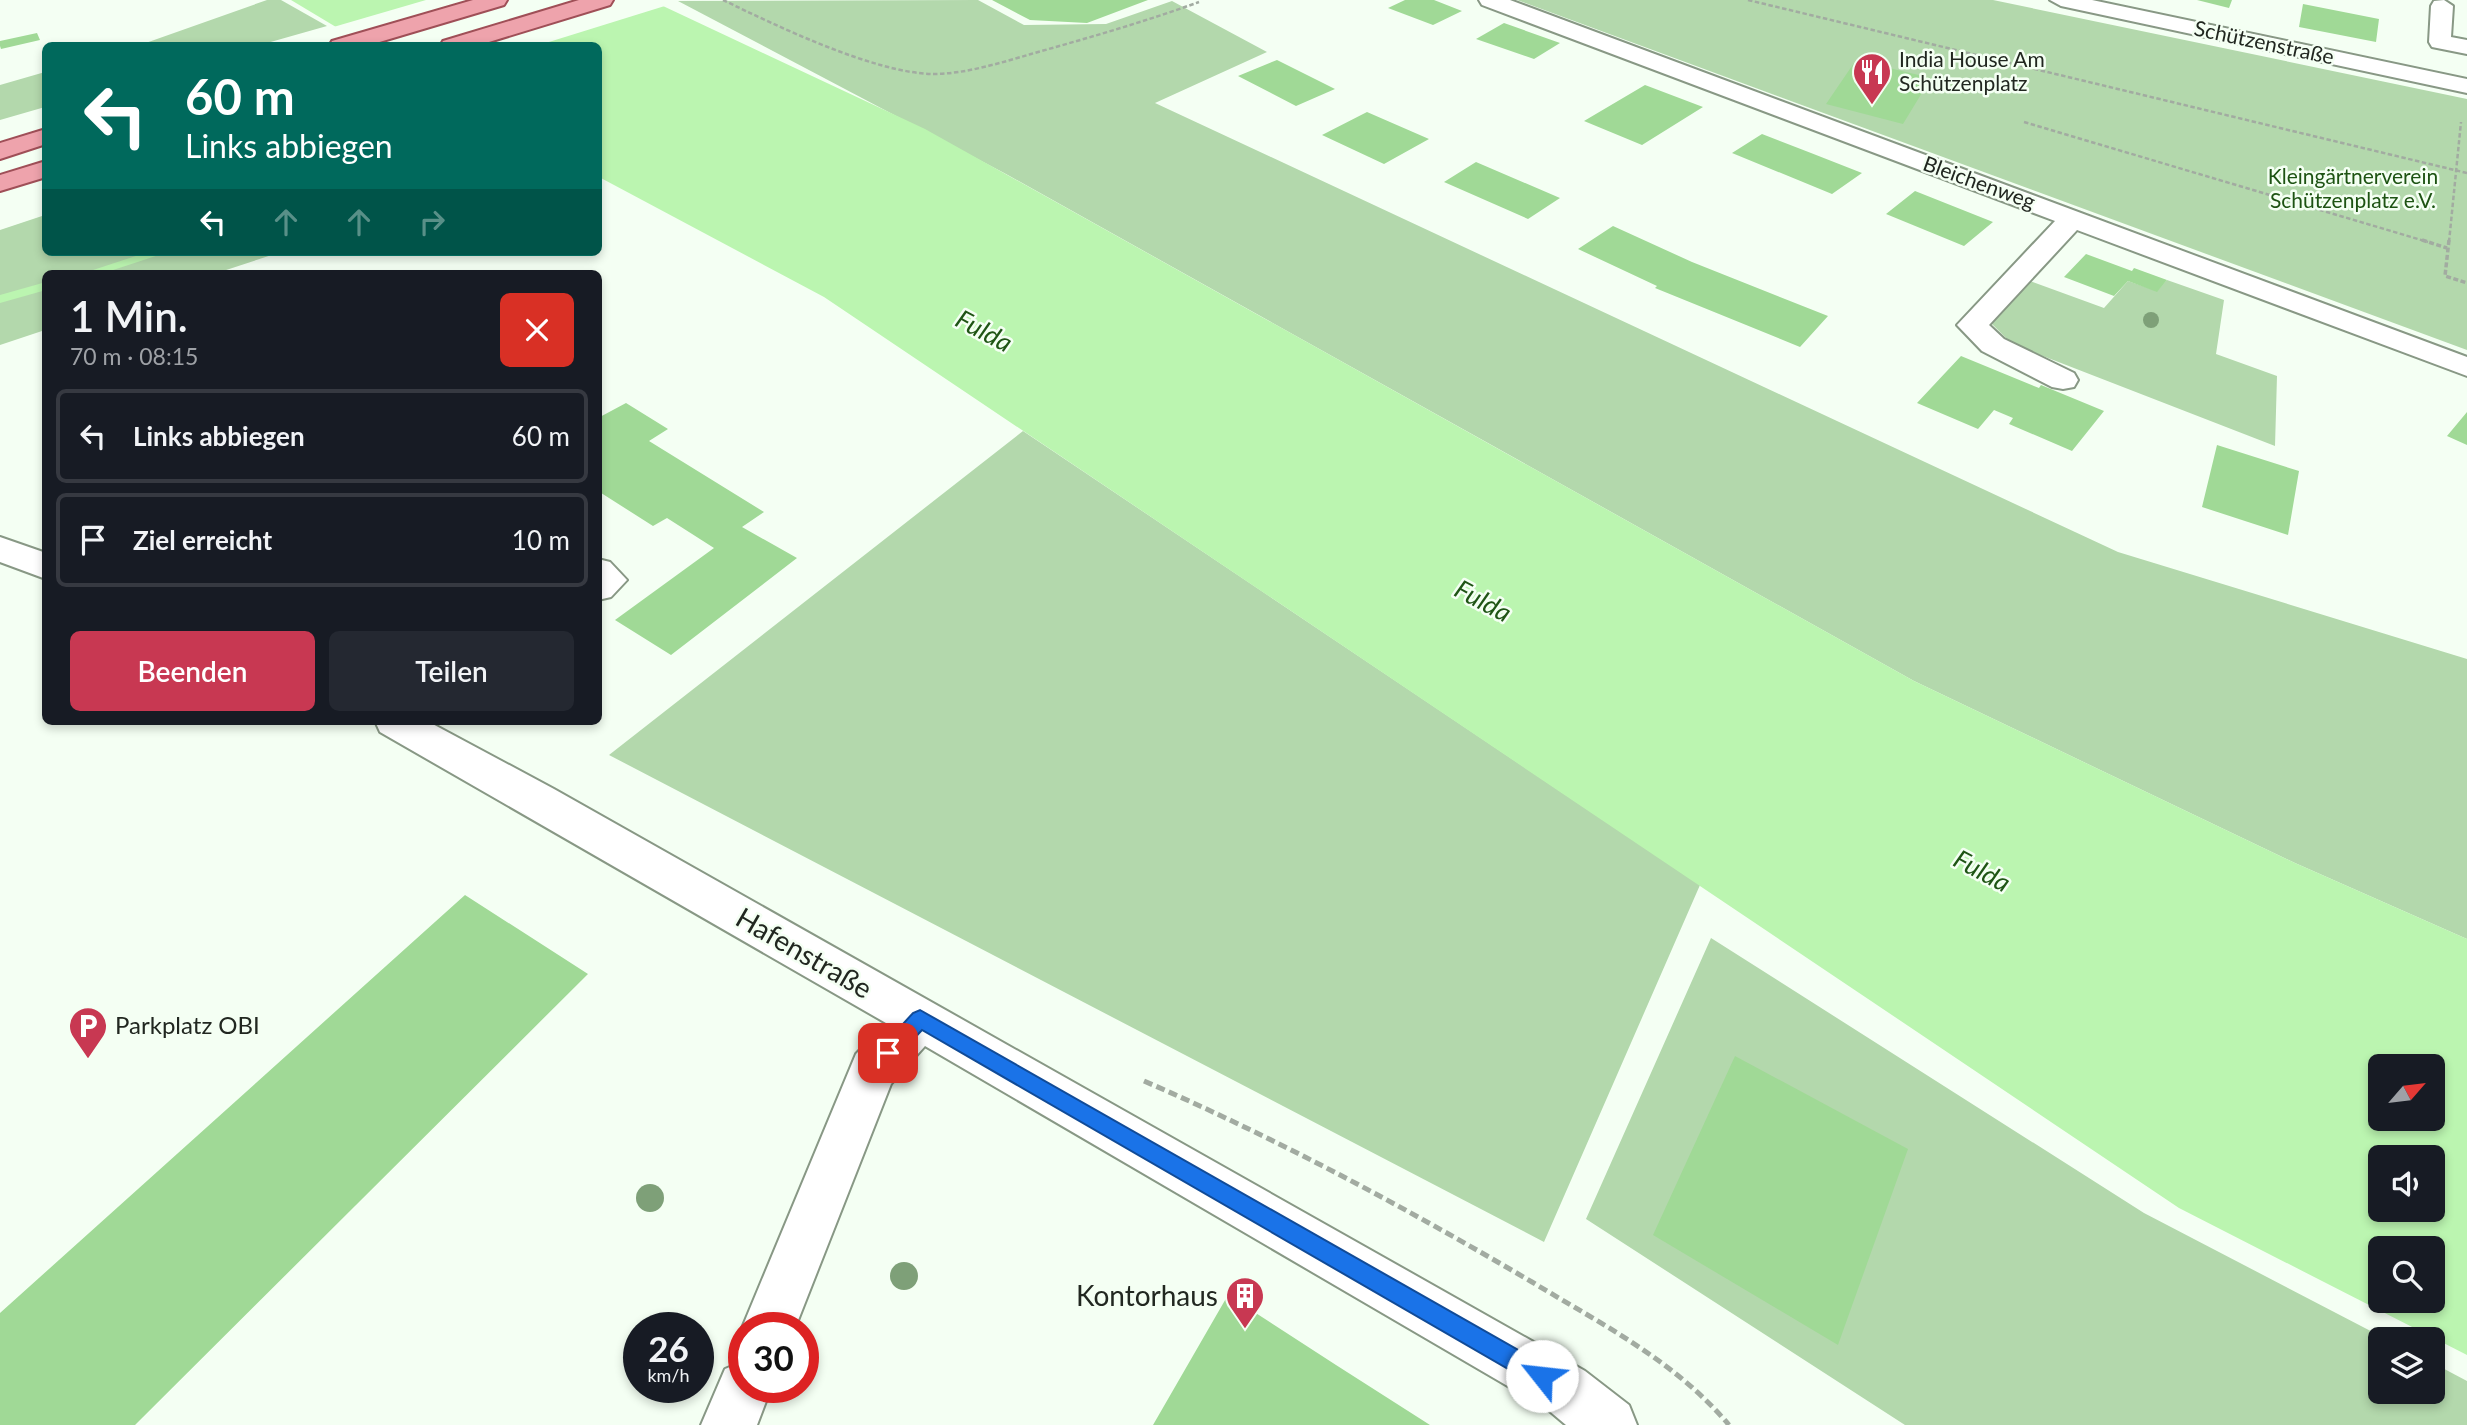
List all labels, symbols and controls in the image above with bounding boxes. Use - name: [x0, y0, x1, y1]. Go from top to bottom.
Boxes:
- street label: Schützenstraße: [2192, 15, 2336, 69]
- place label: India House Am Schützenplatz: [1899, 46, 2045, 95]
- restaurant icon: India House Am Schützenplatz: [1851, 51, 1893, 106]
- text: 60 m: [185, 67, 295, 125]
- icon: left: [70, 70, 161, 161]
- text: Links abbiegen: [185, 126, 393, 165]
- street label: Bleichenweg: [1920, 150, 2039, 213]
- park label: Kleingärtnerverein Schützenplatz e.V.: [2268, 163, 2438, 212]
- icon: left: [194, 203, 232, 241]
- icon: ahead: [267, 203, 305, 241]
- icon: ahead: [340, 203, 378, 241]
- icon: right: [413, 203, 451, 241]
- text: 1 Min.: [70, 291, 188, 341]
- button: close: [500, 293, 574, 367]
- water label: Fulda: [951, 302, 1018, 358]
- text: 70 m · 08:15: [70, 342, 198, 370]
- icon: left: [74, 417, 112, 455]
- text: Links abbiegen: [133, 420, 305, 452]
- text: 60 m: [512, 420, 570, 452]
- icon: arrive: [74, 521, 112, 559]
- text: Ziel erreicht: [133, 524, 272, 556]
- text: 10 m: [512, 524, 570, 556]
- water label: Fulda: [1450, 572, 1517, 628]
- button: Beenden: [70, 631, 315, 711]
- button: Teilen: [329, 631, 574, 711]
- water label: Fulda: [1949, 842, 2016, 898]
- street label: Hafenstraße: [730, 900, 879, 1005]
- parking icon: Parkplatz OBI: [67, 1005, 109, 1060]
- place label: Parkplatz OBI: [115, 1010, 260, 1039]
- pin: [858, 1023, 918, 1083]
- icon: arrive: [869, 1034, 907, 1072]
- north arrow: [2368, 1054, 2445, 1130]
- map controls: [2368, 1054, 2445, 1404]
- button: sound: [2368, 1145, 2445, 1222]
- button: search: [2368, 1236, 2445, 1313]
- building icon: Kontorhaus: [1224, 1275, 1266, 1330]
- place label: Kontorhaus: [1076, 1278, 1218, 1312]
- speed limit sign: 30: [728, 1312, 819, 1403]
- text: 26: [648, 1327, 689, 1369]
- button: layers: [2368, 1327, 2445, 1404]
- position arrow: [1505, 1339, 1579, 1413]
- text: km/h: [647, 1364, 690, 1386]

